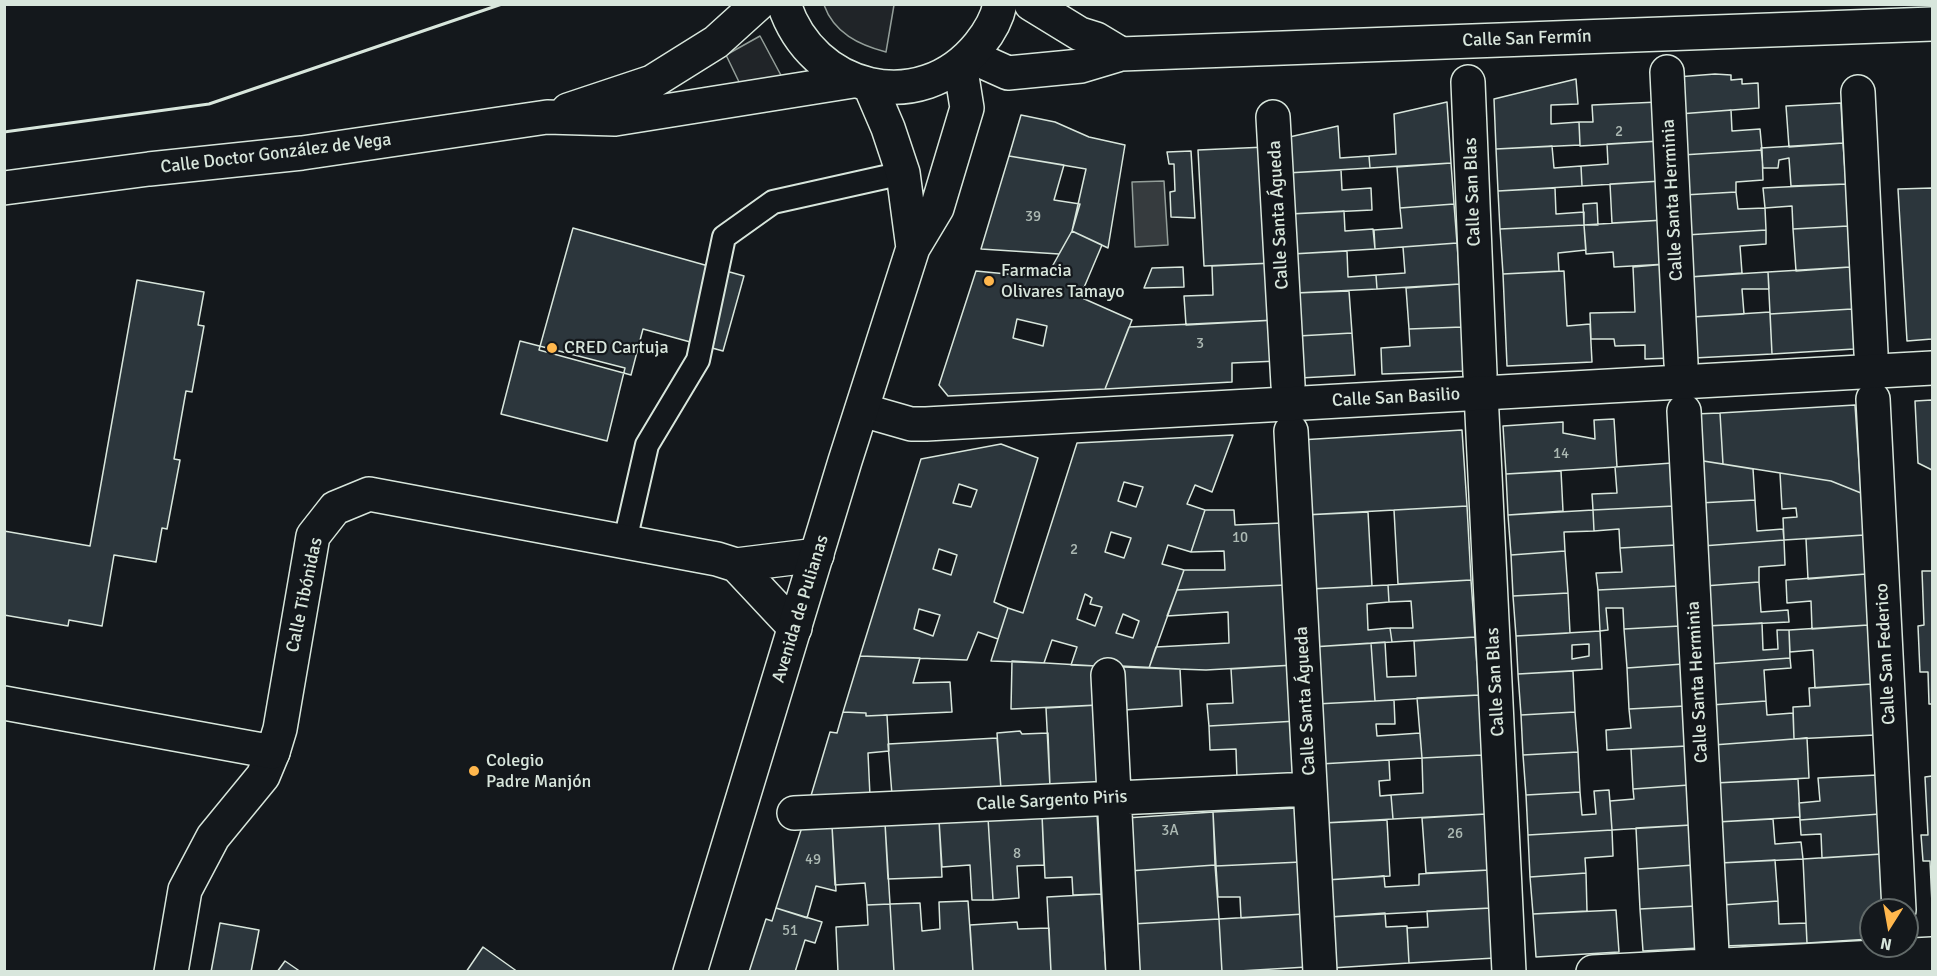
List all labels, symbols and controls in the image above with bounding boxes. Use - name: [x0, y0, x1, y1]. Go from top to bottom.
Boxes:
- street label: Calle San Fermín: [1462, 26, 1592, 52]
- street label: Calle Santa Herminia: [1658, 118, 1688, 282]
- house number: 2: [1615, 123, 1623, 141]
- street label: Calle Doctor González de Vega: [159, 129, 393, 179]
- street label: Calle San Blas: [1460, 137, 1486, 247]
- street label: Calle Santa Águeda: [1264, 140, 1294, 290]
- house number: 39: [1025, 208, 1041, 226]
- place label: Farmacia Olivares Tamayo: [1001, 260, 1125, 302]
- marker: Farmacia Olivares Tamayo: [982, 274, 996, 288]
- house number: 3: [1196, 335, 1204, 353]
- place label: CRED Cartuja: [564, 337, 669, 359]
- marker: CRED Cartuja: [545, 341, 559, 355]
- street label: Calle San Basilio: [1331, 384, 1461, 412]
- house number: 14: [1553, 445, 1569, 463]
- house number: 10: [1232, 529, 1248, 547]
- street label: Avenida de Pulianas: [768, 533, 834, 685]
- street label: Calle Tibónidas: [282, 536, 328, 654]
- house number: 2: [1070, 541, 1078, 559]
- street label: Calle San Federico: [1872, 583, 1900, 725]
- street label: Calle Santa Herminia: [1683, 600, 1713, 764]
- street label: Calle Santa Águeda: [1291, 626, 1321, 776]
- street label: Calle San Blas: [1482, 627, 1510, 737]
- place label: Colegio Padre Manjón: [486, 750, 591, 792]
- marker: Colegio Padre Manjón: [467, 764, 481, 778]
- street label: Calle Sargento Piris: [976, 786, 1128, 816]
- house number: 3A: [1161, 822, 1179, 840]
- house number: 26: [1447, 825, 1463, 843]
- house number: 8: [1013, 845, 1021, 863]
- house number: 49: [805, 851, 821, 869]
- north arrow: [1859, 898, 1919, 958]
- house number: 51: [782, 922, 798, 940]
- text: N: [1879, 933, 1893, 955]

